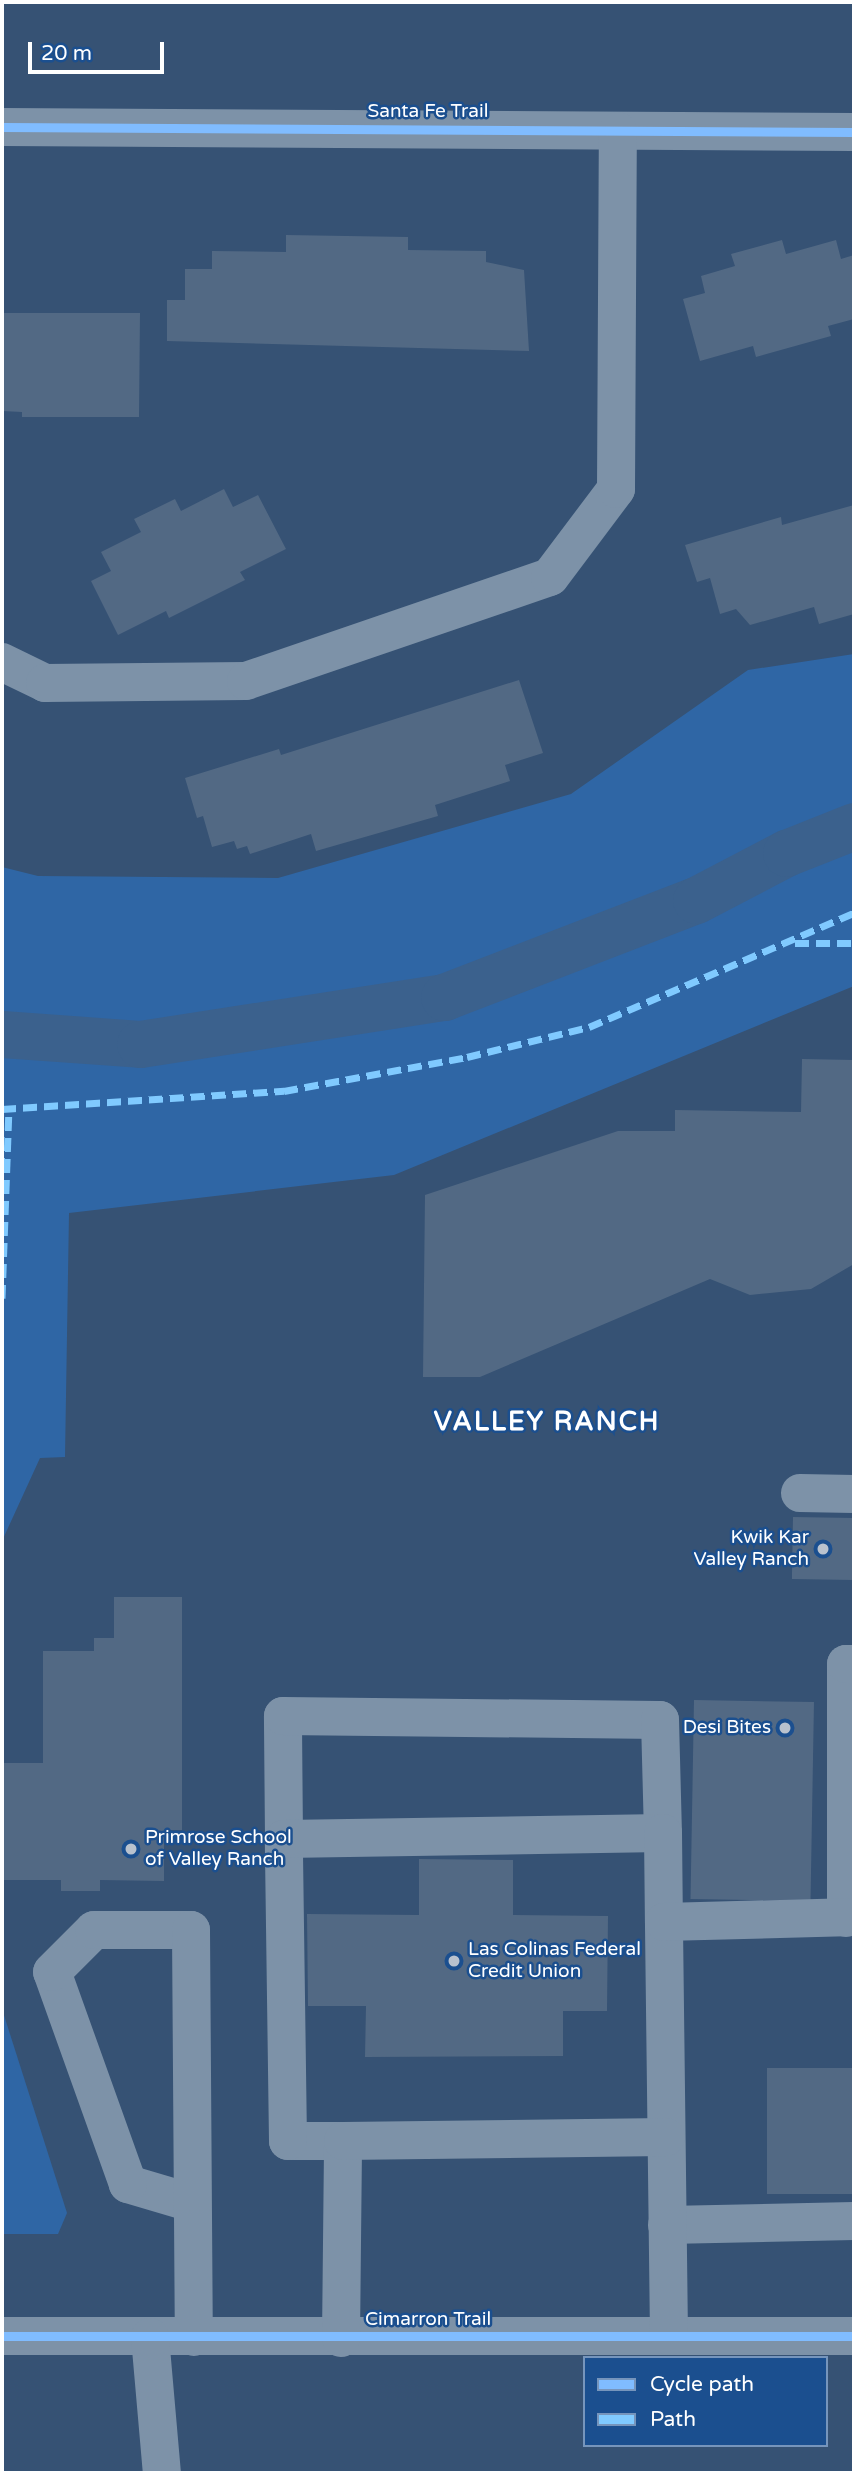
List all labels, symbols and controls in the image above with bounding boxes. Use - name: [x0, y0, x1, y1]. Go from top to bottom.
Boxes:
- scale bar: [32, 28, 168, 72]
- text: 20 m: [41, 41, 92, 66]
- street label: Santa Fe Trail: [368, 101, 488, 123]
- district label: VALLEY RANCH: [435, 1406, 659, 1438]
- place label: Kwik Kar Valley Ranch: [693, 1527, 809, 1571]
- marker: Kwik Kar Valley Ranch: [815, 1541, 831, 1557]
- place label: Desi Bites: [683, 1717, 771, 1739]
- marker: Desi Bites: [777, 1720, 793, 1736]
- place label: Primrose School of Valley Ranch: [145, 1827, 292, 1871]
- marker: Primrose School of Valley Ranch: [123, 1841, 139, 1857]
- place label: Las Colinas Federal Credit Union: [468, 1939, 641, 1983]
- marker: Las Colinas Federal Credit Union: [446, 1953, 462, 1969]
- street label: Cimarron Trail: [365, 2309, 491, 2331]
- legend: [583, 2356, 828, 2447]
- text: Cycle path: [650, 2372, 754, 2397]
- text: Path: [650, 2407, 696, 2432]

